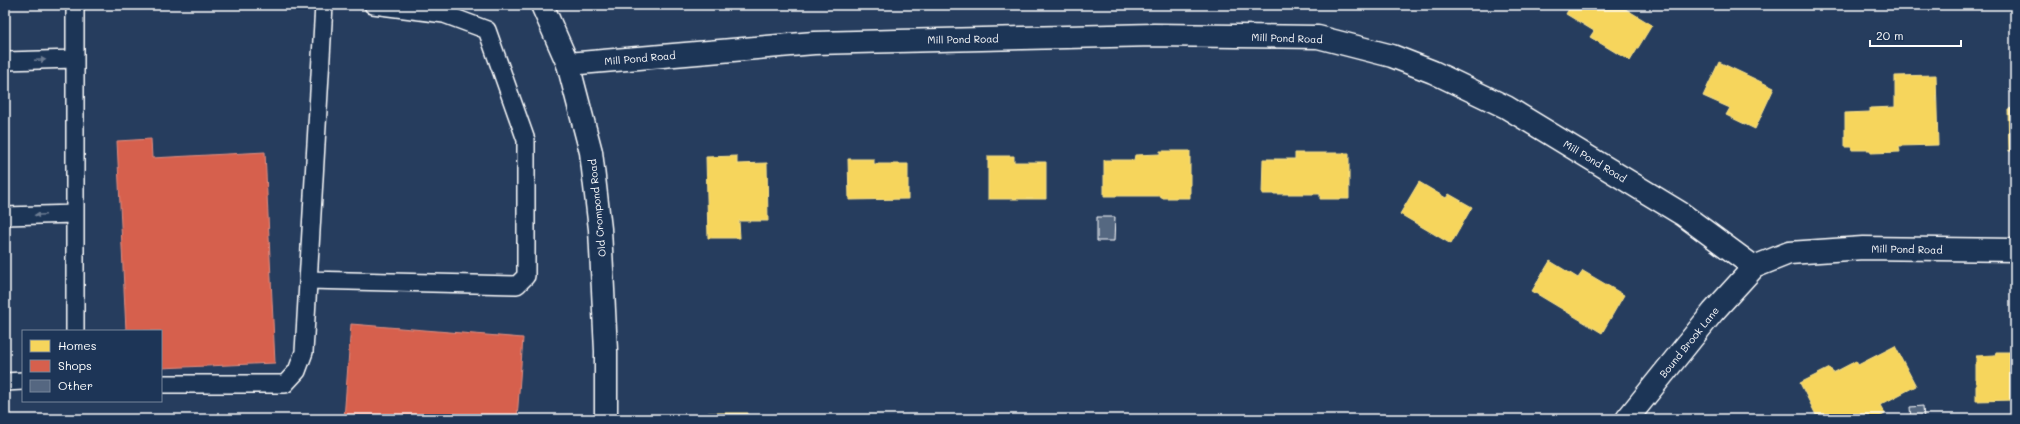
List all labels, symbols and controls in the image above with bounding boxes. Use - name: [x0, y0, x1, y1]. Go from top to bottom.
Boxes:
- scale bar: [1870, 22, 1961, 48]
- text: 20 m: [1876, 27, 1904, 43]
- street label: Mill Pond Road: [1251, 30, 1323, 46]
- street label: Mill Pond Road: [927, 31, 999, 47]
- street label: Mill Pond Road: [604, 48, 676, 68]
- one-way arrow: [34, 57, 46, 64]
- street label: Mill Pond Road: [1561, 137, 1629, 185]
- street label: Old Crompond Road: [585, 158, 609, 258]
- one-way arrow: [33, 212, 46, 218]
- street label: Mill Pond Road: [1871, 241, 1943, 257]
- street label: Bound Brook Lane: [1656, 304, 1722, 380]
- legend: [22, 330, 162, 402]
- text: Homes: [58, 337, 97, 353]
- text: Shops: [58, 357, 92, 373]
- text: Other: [58, 377, 93, 393]

